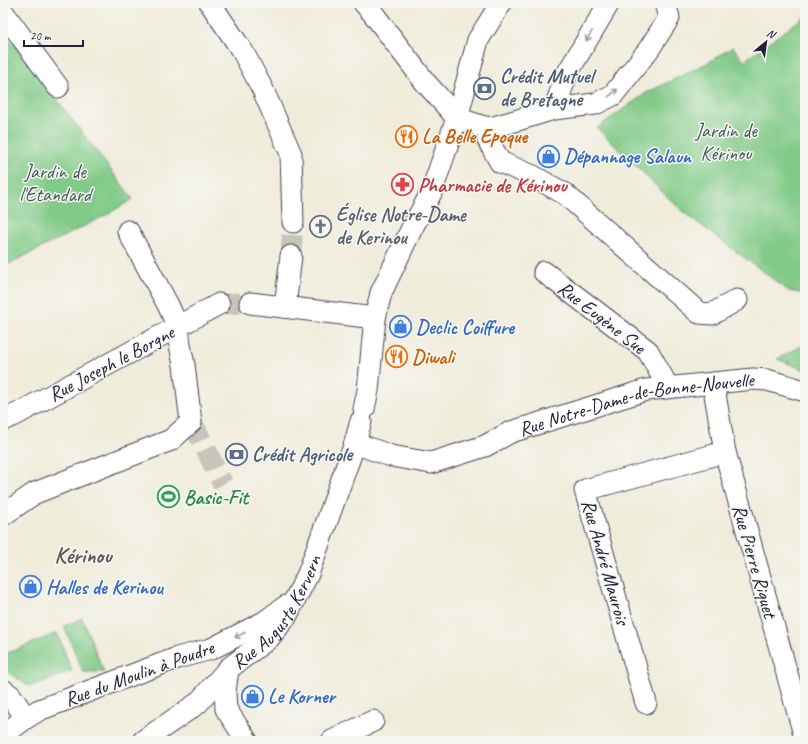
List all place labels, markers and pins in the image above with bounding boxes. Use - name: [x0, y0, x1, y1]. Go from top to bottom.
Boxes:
- place label: Crédit Mutuel de Bretagne: [500, 64, 598, 112]
- bank icon: Crédit Mutuel de Bretagne: [471, 75, 497, 101]
- restaurant icon: La Belle Epoque: [394, 123, 420, 149]
- place label: La Belle Epoque: [422, 124, 528, 149]
- shop icon: Dépannage Salaun: [535, 143, 561, 169]
- place label: Dépannage Salaun: [564, 144, 693, 169]
- pharmacy icon: Pharmacie de Kérinou: [389, 172, 415, 198]
- place label: Pharmacie de Kérinou: [418, 173, 568, 198]
- place label: Église Notre-Dame de Kerinou: [336, 202, 467, 250]
- church icon: Église Notre-Dame de Kerinou: [308, 213, 334, 239]
- shop icon: Declic Coiffure: [387, 314, 413, 340]
- place label: Declic Coiffure: [416, 315, 515, 340]
- restaurant icon: Diwali: [384, 344, 410, 370]
- place label: Diwali: [412, 345, 457, 370]
- bank icon: Crédit Agricole: [224, 441, 250, 467]
- place label: Crédit Agricole: [252, 442, 354, 467]
- sports icon: Basic-Fit: [155, 484, 181, 510]
- place label: Basic-Fit: [184, 485, 250, 510]
- shop icon: Halles de Kerinou: [17, 574, 43, 600]
- place label: Halles de Kerinou: [46, 575, 164, 600]
- shop icon: Le Korner: [239, 683, 265, 709]
- place label: Le Korner: [268, 684, 338, 709]

